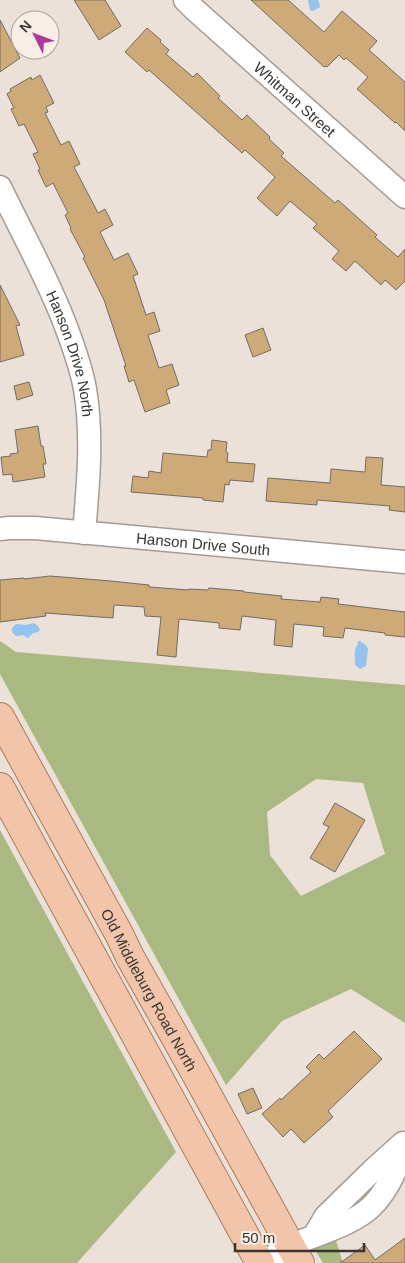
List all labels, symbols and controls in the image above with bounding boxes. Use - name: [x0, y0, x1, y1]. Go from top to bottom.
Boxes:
- north arrow: [10, 10, 60, 60]
- text: N: [16, 17, 35, 35]
- street label: Whitman Street: [251, 58, 340, 140]
- street label: Hanson Drive North: [43, 288, 97, 418]
- street label: Hanson Drive South: [136, 529, 271, 558]
- street label: Old Middleburg Road North: [98, 906, 201, 1074]
- scale bar: [235, 1220, 364, 1252]
- text: 50 m: [242, 1229, 275, 1246]

